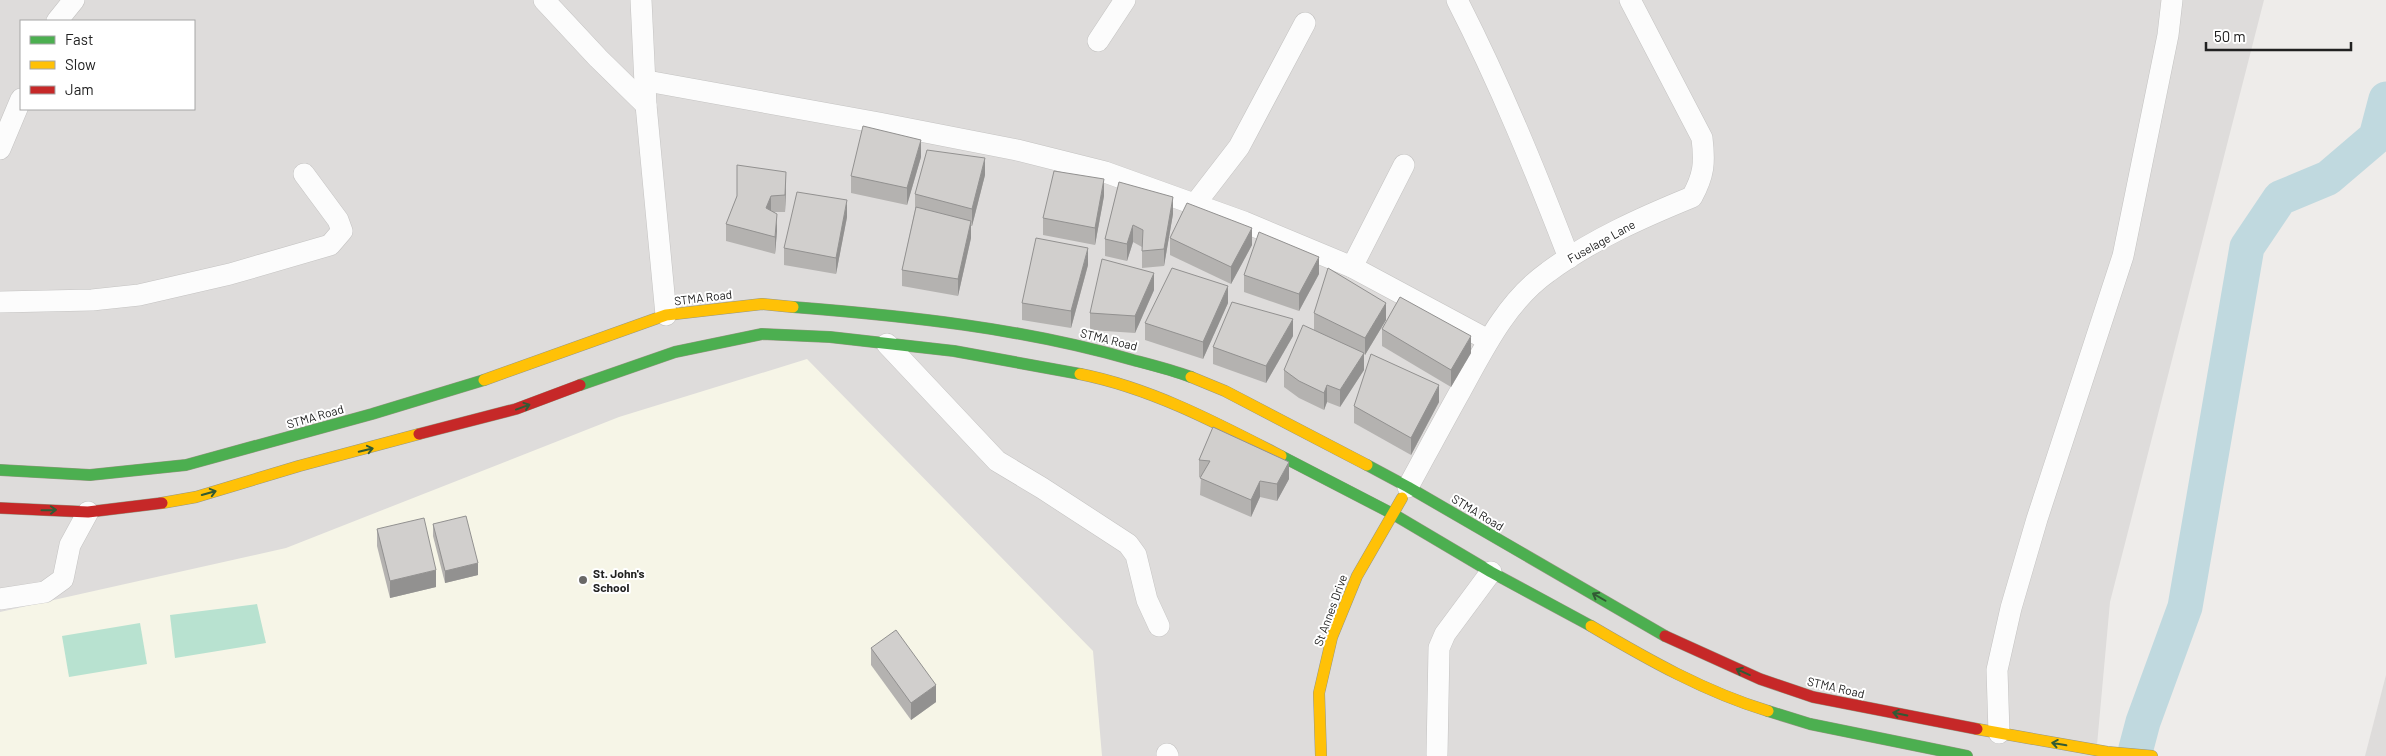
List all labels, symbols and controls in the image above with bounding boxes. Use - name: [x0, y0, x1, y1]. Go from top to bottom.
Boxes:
- legend: [20, 20, 195, 110]
- scale bar: [2206, 20, 2351, 52]
- text: 50 m: [2214, 27, 2246, 45]
- text: Fast: [65, 30, 93, 48]
- text: Slow: [65, 55, 96, 73]
- text: Jam: [65, 80, 94, 98]
- street label: Fuselage Lane: [1565, 217, 1637, 265]
- street label: STMA Road: [673, 286, 733, 308]
- street label: STMA Road: [1079, 325, 1139, 353]
- street label: STMA Road: [285, 401, 345, 431]
- one-way arrow: [514, 402, 530, 411]
- one-way arrow: [357, 445, 373, 454]
- one-way arrow: [201, 488, 217, 498]
- street label: STMA Road: [1449, 491, 1507, 533]
- one-way arrow: [40, 505, 56, 515]
- place label: St. John's School: [593, 566, 644, 594]
- street label: St Annes Drive: [1311, 572, 1349, 648]
- marker: St. John's School: [577, 574, 589, 586]
- one-way arrow: [1593, 592, 1607, 602]
- one-way arrow: [1736, 666, 1751, 676]
- street label: STMA Road: [1806, 674, 1866, 700]
- one-way arrow: [1892, 709, 1908, 719]
- one-way arrow: [2052, 738, 2068, 748]

